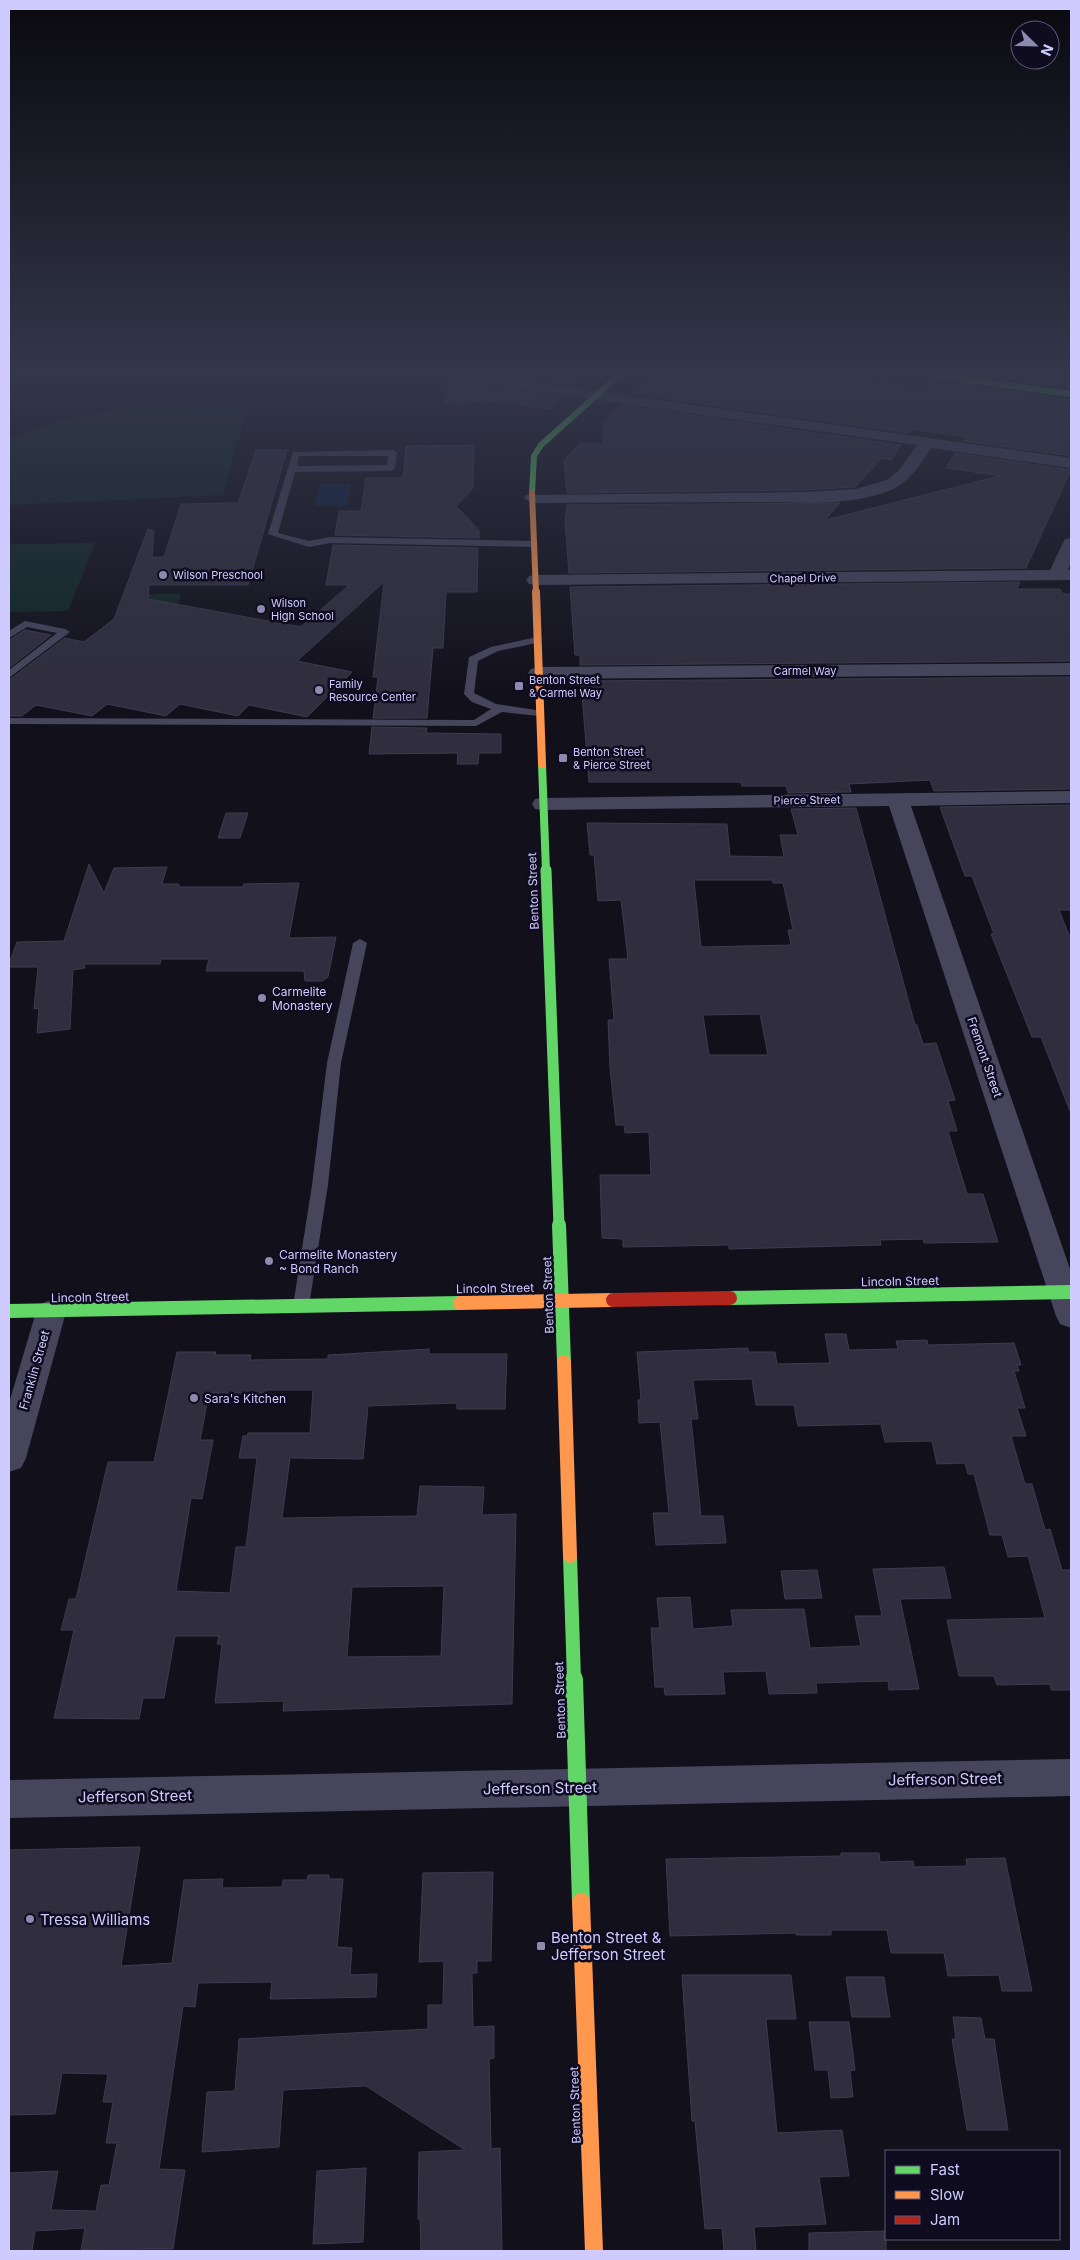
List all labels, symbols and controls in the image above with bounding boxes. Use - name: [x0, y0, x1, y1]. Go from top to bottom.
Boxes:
- north arrow: [1010, 20, 1060, 70]
- text: N: [1038, 42, 1057, 59]
- place label: Wilson Preschool: [173, 568, 263, 582]
- marker: Wilson Preschool: [157, 569, 169, 581]
- street label: Chapel Drive: [769, 570, 837, 586]
- place label: Wilson High School: [271, 596, 334, 623]
- marker: Wilson High School: [255, 603, 267, 615]
- street label: Carmel Way: [774, 664, 836, 678]
- place label: Benton Street & Carmel Way: [529, 673, 602, 700]
- place label: Family Resource Center: [329, 677, 416, 704]
- marker: Benton Street & Carmel Way: [513, 680, 525, 692]
- marker: Family Resource Center: [313, 684, 325, 696]
- place label: Benton Street & Pierce Street: [573, 745, 650, 772]
- marker: Benton Street & Pierce Street: [557, 752, 569, 764]
- street label: Pierce Street: [773, 792, 841, 808]
- street label: Benton Street: [524, 852, 542, 930]
- place label: Carmelite Monastery: [272, 984, 333, 1013]
- marker: Carmelite Monastery: [256, 992, 268, 1004]
- street label: Fremont Street: [964, 1015, 1006, 1099]
- place label: Carmelite Monastery ~ Bond Ranch: [279, 1247, 397, 1276]
- marker: Carmelite Monastery ~ Bond Ranch: [263, 1255, 275, 1267]
- street label: Benton Street: [539, 1256, 557, 1334]
- street label: Lincoln Street: [861, 1273, 939, 1289]
- street label: Lincoln Street: [456, 1280, 534, 1296]
- street label: Lincoln Street: [51, 1289, 129, 1305]
- street label: Franklin Street: [16, 1329, 53, 1411]
- place label: Sara's Kitchen: [204, 1391, 286, 1406]
- marker: Sara's Kitchen: [188, 1392, 200, 1404]
- street label: Benton Street: [551, 1661, 569, 1739]
- street label: Jefferson Street: [888, 1769, 1002, 1789]
- street label: Jefferson Street: [483, 1778, 597, 1798]
- street label: Jefferson Street: [78, 1786, 192, 1806]
- place label: Tressa Williams: [40, 1910, 150, 1929]
- marker: Tressa Williams: [24, 1913, 36, 1925]
- place label: Benton Street & Jefferson Street: [551, 1928, 665, 1964]
- marker: Benton Street & Jefferson Street: [535, 1940, 547, 1952]
- street label: Benton Street: [566, 2066, 584, 2144]
- legend: [885, 2150, 1060, 2240]
- text: Fast: [930, 2160, 960, 2179]
- text: Slow: [930, 2185, 964, 2204]
- text: Jam: [930, 2210, 960, 2229]

